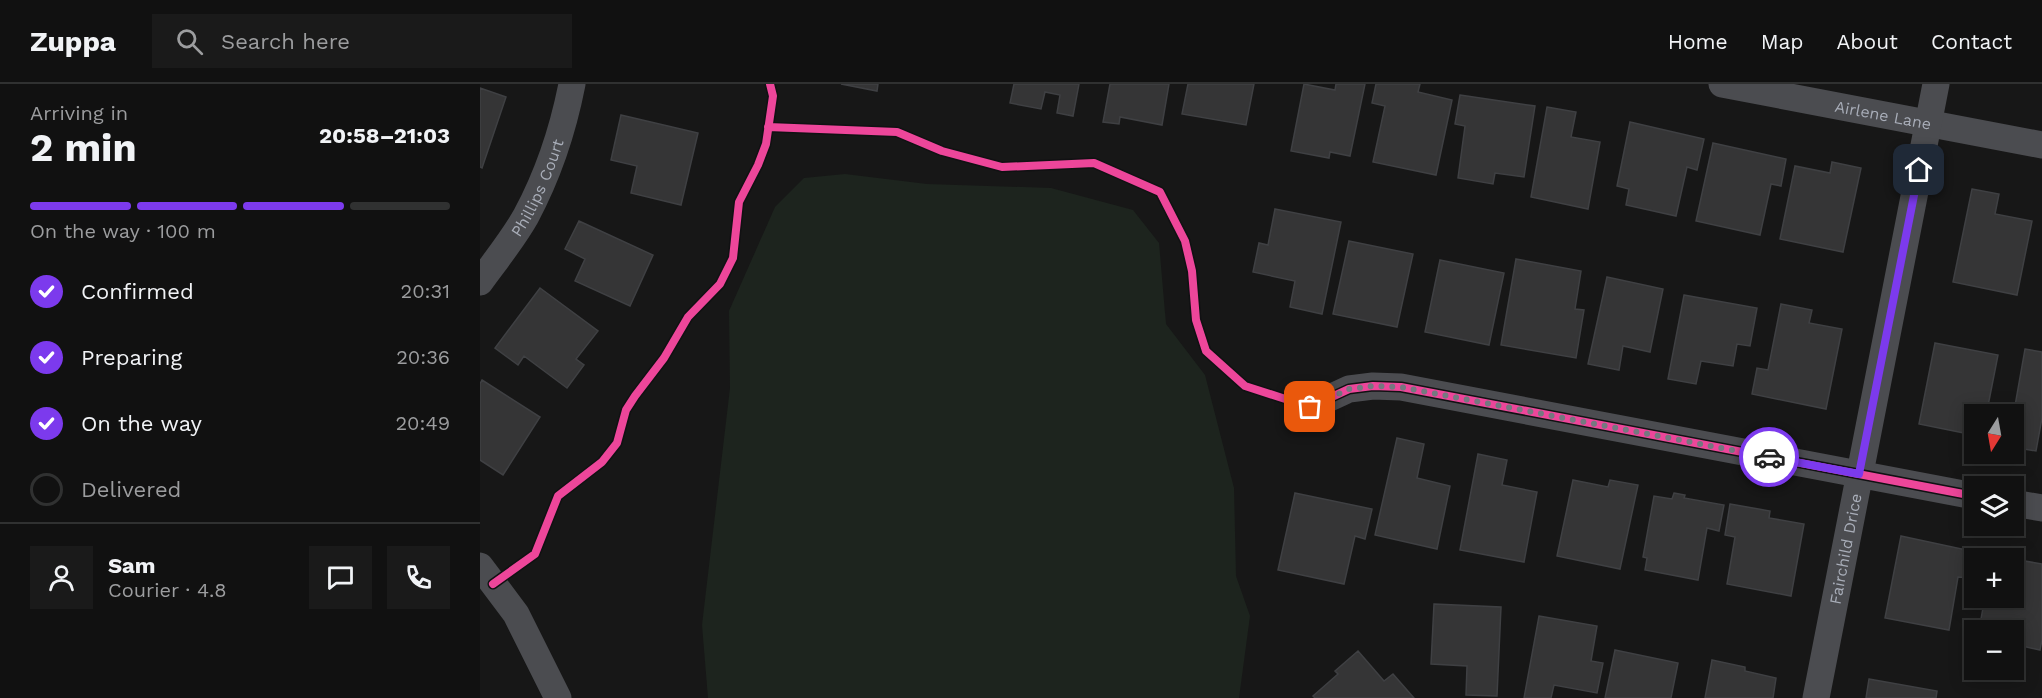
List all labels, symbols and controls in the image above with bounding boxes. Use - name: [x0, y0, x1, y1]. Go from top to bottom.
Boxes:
- search box: [152, 14, 572, 68]
- text: Zuppa: [30, 25, 116, 58]
- icon: search: [173, 25, 206, 58]
- text: Search here: [221, 29, 350, 54]
- text: Home: [1668, 29, 1728, 54]
- text: Map: [1761, 29, 1804, 54]
- text: About: [1837, 29, 1898, 54]
- text: Contact: [1931, 29, 2012, 54]
- street label: Airlene Lane: [1833, 96, 1933, 133]
- text: Arriving in: [30, 101, 128, 125]
- text: 20:58–21:03: [319, 123, 450, 148]
- text: 2 min: [30, 125, 137, 170]
- street label: Phillips Court: [506, 136, 567, 240]
- pin: [1893, 144, 1944, 195]
- icon: home: [1902, 153, 1935, 186]
- text: On the way · 100 m: [30, 219, 216, 243]
- icon: check: [30, 275, 63, 308]
- text: Confirmed: [81, 279, 194, 304]
- text: 20:31: [401, 279, 450, 303]
- icon: check: [30, 341, 63, 374]
- text: Preparing: [81, 345, 182, 370]
- text: 20:36: [396, 345, 450, 369]
- pin: [1284, 381, 1335, 432]
- icon: bag: [1293, 390, 1326, 423]
- north arrow: [1964, 404, 2024, 464]
- map controls: [1964, 404, 2024, 680]
- icon: check: [30, 407, 63, 440]
- text: On the way: [81, 411, 202, 436]
- text: 20:49: [395, 411, 450, 435]
- courier: [1739, 427, 1799, 487]
- icon: car: [1753, 441, 1786, 474]
- button: layers: [1964, 476, 2024, 536]
- text: Delivered: [81, 477, 181, 502]
- street label: Fairchild Drice: [1825, 492, 1865, 606]
- button: person: [30, 546, 93, 609]
- button: chat: [309, 546, 372, 609]
- button: phone: [387, 546, 450, 609]
- button: +: [1964, 548, 2024, 608]
- text: Sam: [108, 553, 156, 578]
- text: Courier · 4.8: [108, 578, 227, 602]
- button: −: [1964, 620, 2024, 680]

